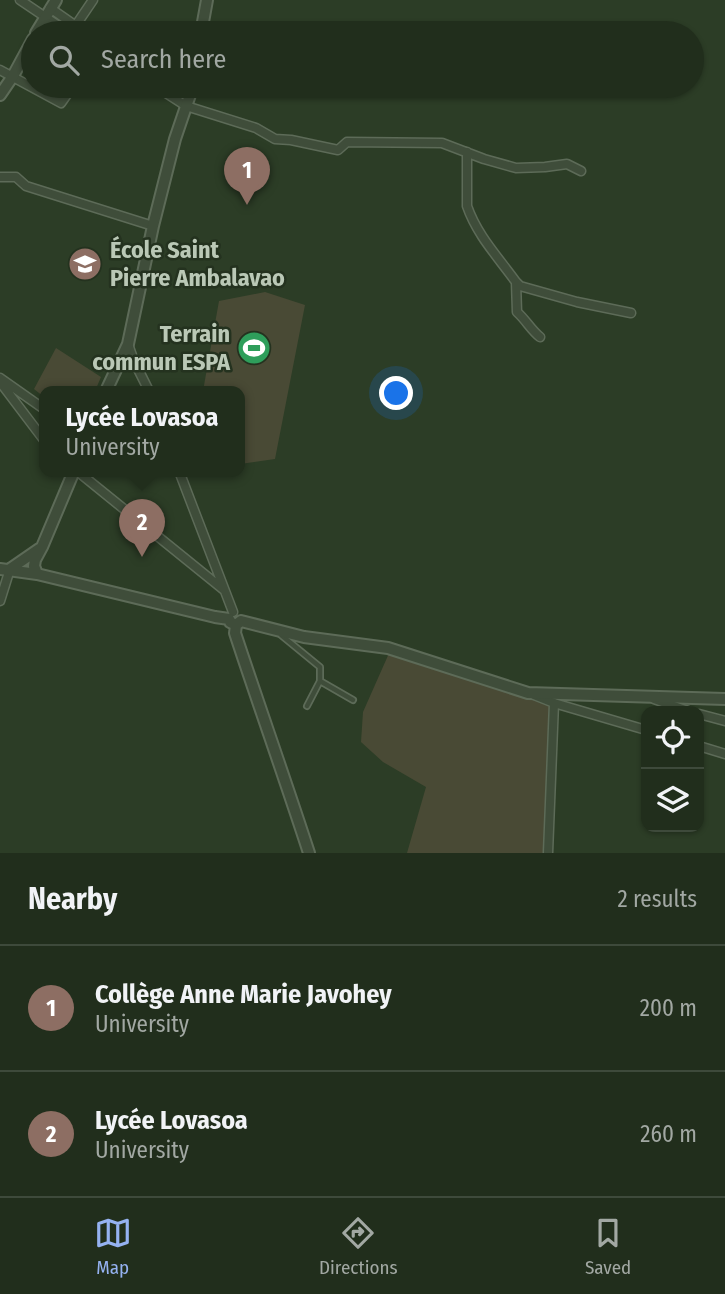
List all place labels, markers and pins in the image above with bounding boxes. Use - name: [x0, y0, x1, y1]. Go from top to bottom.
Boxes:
- pin: 1: [224, 147, 270, 205]
- place label: École Saint Pierre Ambalavao: [110, 235, 285, 292]
- school or university icon: École Saint Pierre Ambalavao: [66, 245, 104, 283]
- place label: Terrain commun ESPA: [92, 320, 231, 376]
- sports icon: Terrain commun ESPA: [235, 329, 273, 367]
- pin: 2: [119, 499, 165, 557]

